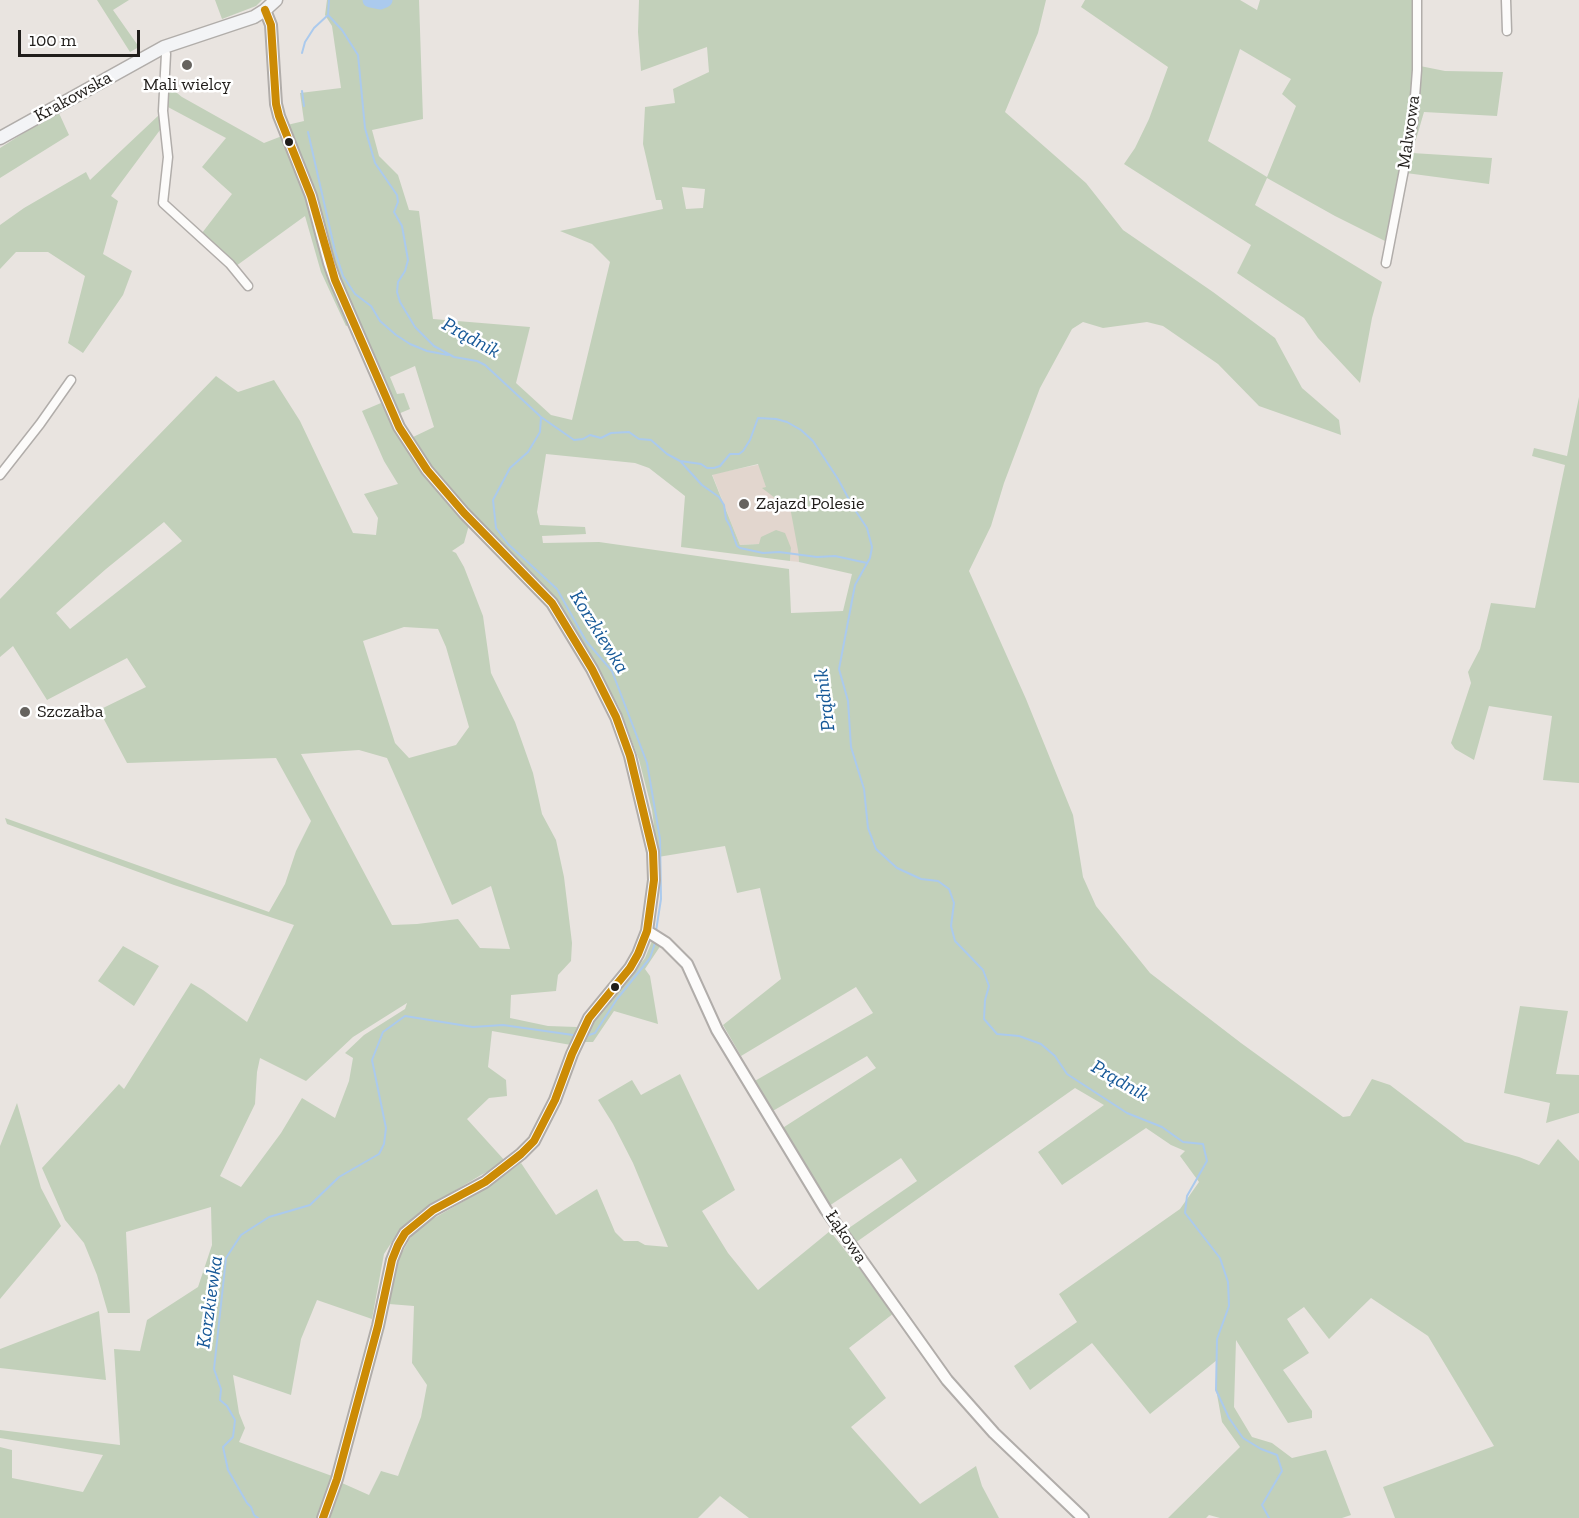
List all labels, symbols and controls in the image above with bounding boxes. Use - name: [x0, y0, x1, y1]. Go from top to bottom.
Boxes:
- scale bar: [21, 18, 142, 56]
- text: 100 m: [29, 29, 76, 51]
- marker: Mali wielcy: [180, 58, 194, 72]
- street label: Krakowska: [30, 67, 116, 127]
- place label: Mali wielcy: [143, 74, 231, 96]
- street label: Malwowa: [1393, 94, 1425, 170]
- unlabelled marker: [283, 136, 295, 148]
- water label: Prądnik: [438, 312, 504, 364]
- place label: Zajazd Polesie: [756, 493, 864, 515]
- marker: Zajazd Polesie: [737, 497, 751, 511]
- water label: Korzkiewka: [564, 586, 634, 678]
- water label: Prądnik: [809, 667, 841, 733]
- place label: Szczałba: [37, 701, 103, 723]
- marker: Szczałba: [18, 705, 32, 719]
- unlabelled marker: [609, 981, 621, 993]
- water label: Prądnik: [1087, 1055, 1153, 1107]
- street label: Łąkowa: [821, 1206, 871, 1268]
- water label: Korzkiewka: [192, 1254, 228, 1350]

